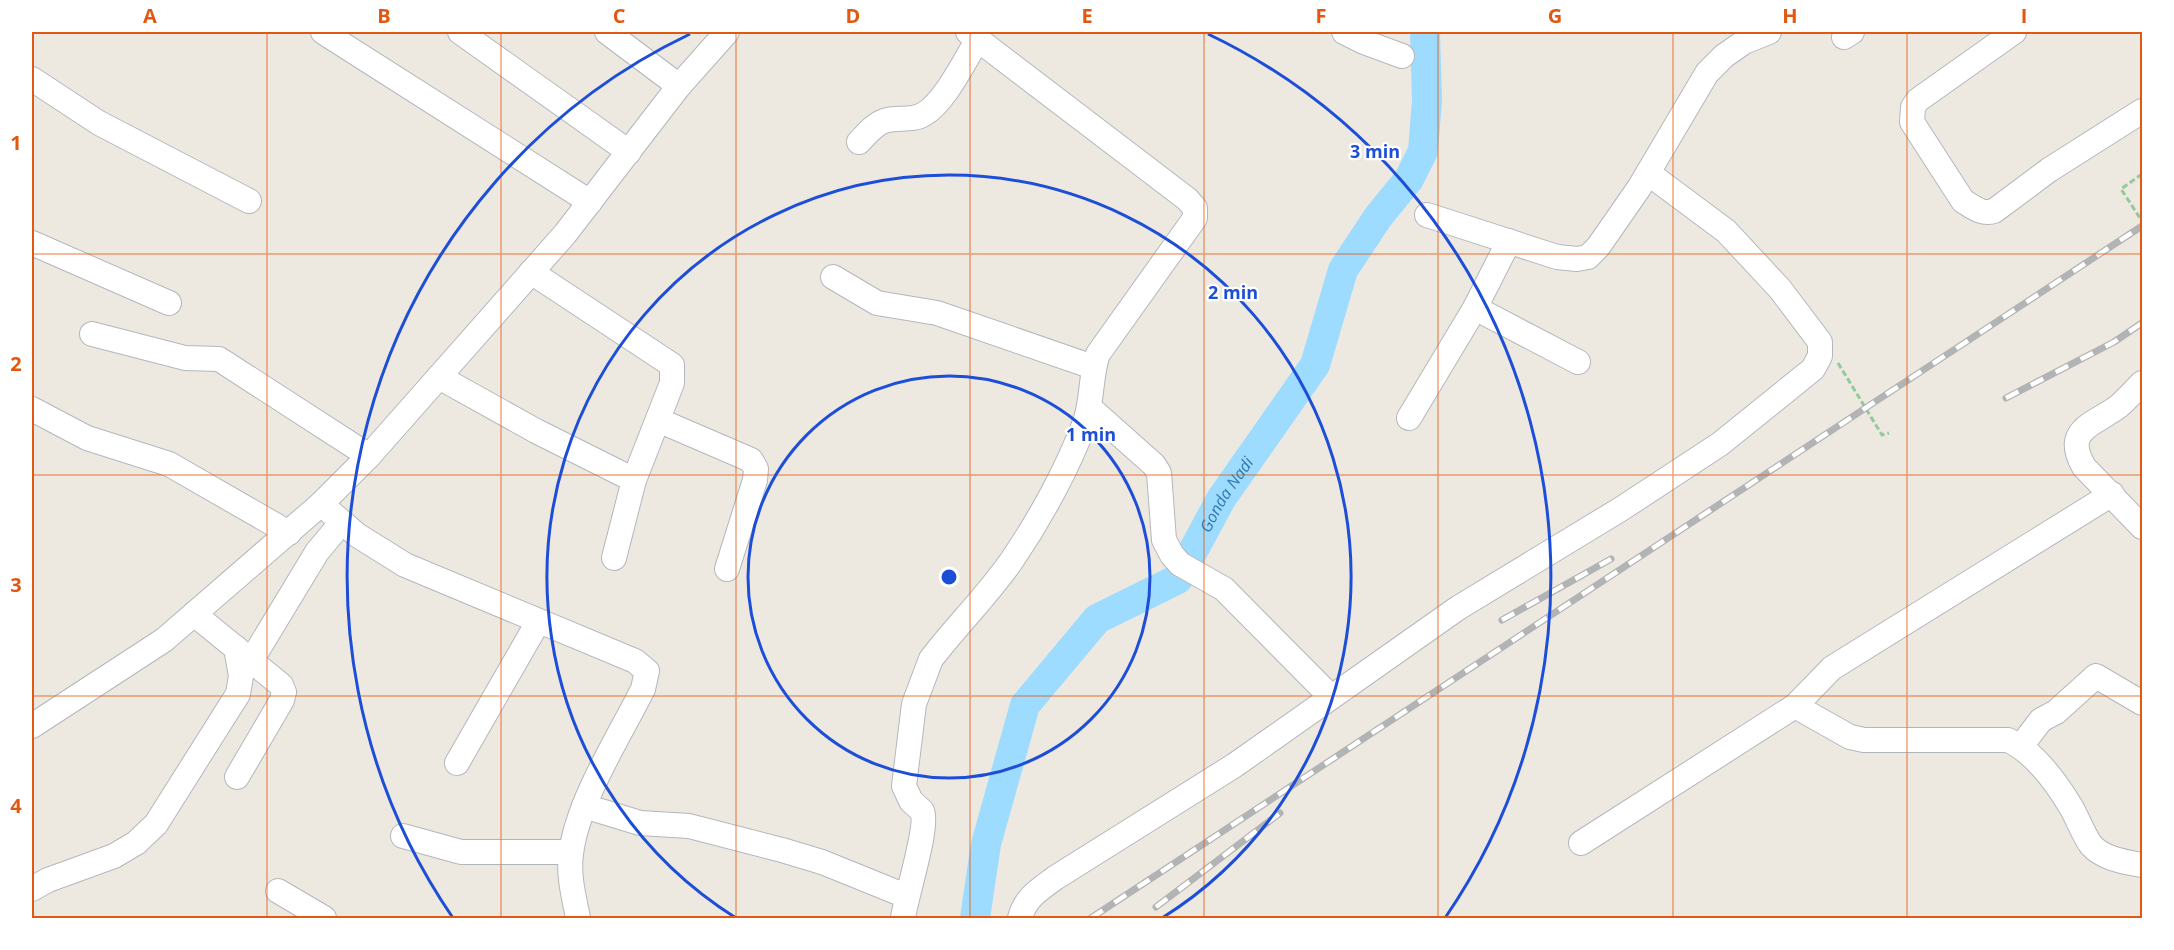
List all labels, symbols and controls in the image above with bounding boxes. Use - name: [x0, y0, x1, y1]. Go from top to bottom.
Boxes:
- text: A: [143, 2, 157, 29]
- text: B: [377, 2, 391, 29]
- text: C: [613, 2, 626, 29]
- text: D: [846, 2, 860, 29]
- text: E: [1081, 2, 1093, 29]
- text: F: [1316, 2, 1326, 29]
- text: G: [1548, 2, 1562, 29]
- text: H: [1782, 2, 1798, 29]
- text: I: [2021, 2, 2027, 29]
- text: 1: [10, 129, 22, 156]
- text: 3 min: [1350, 139, 1400, 163]
- text: 2 min: [1208, 280, 1258, 304]
- text: 2: [10, 350, 22, 377]
- text: 1 min: [1066, 422, 1116, 446]
- water label: Gonda Nadi: [1194, 452, 1259, 536]
- centre of rings: [939, 567, 959, 587]
- text: 3: [10, 571, 22, 598]
- text: 4: [10, 792, 22, 819]

